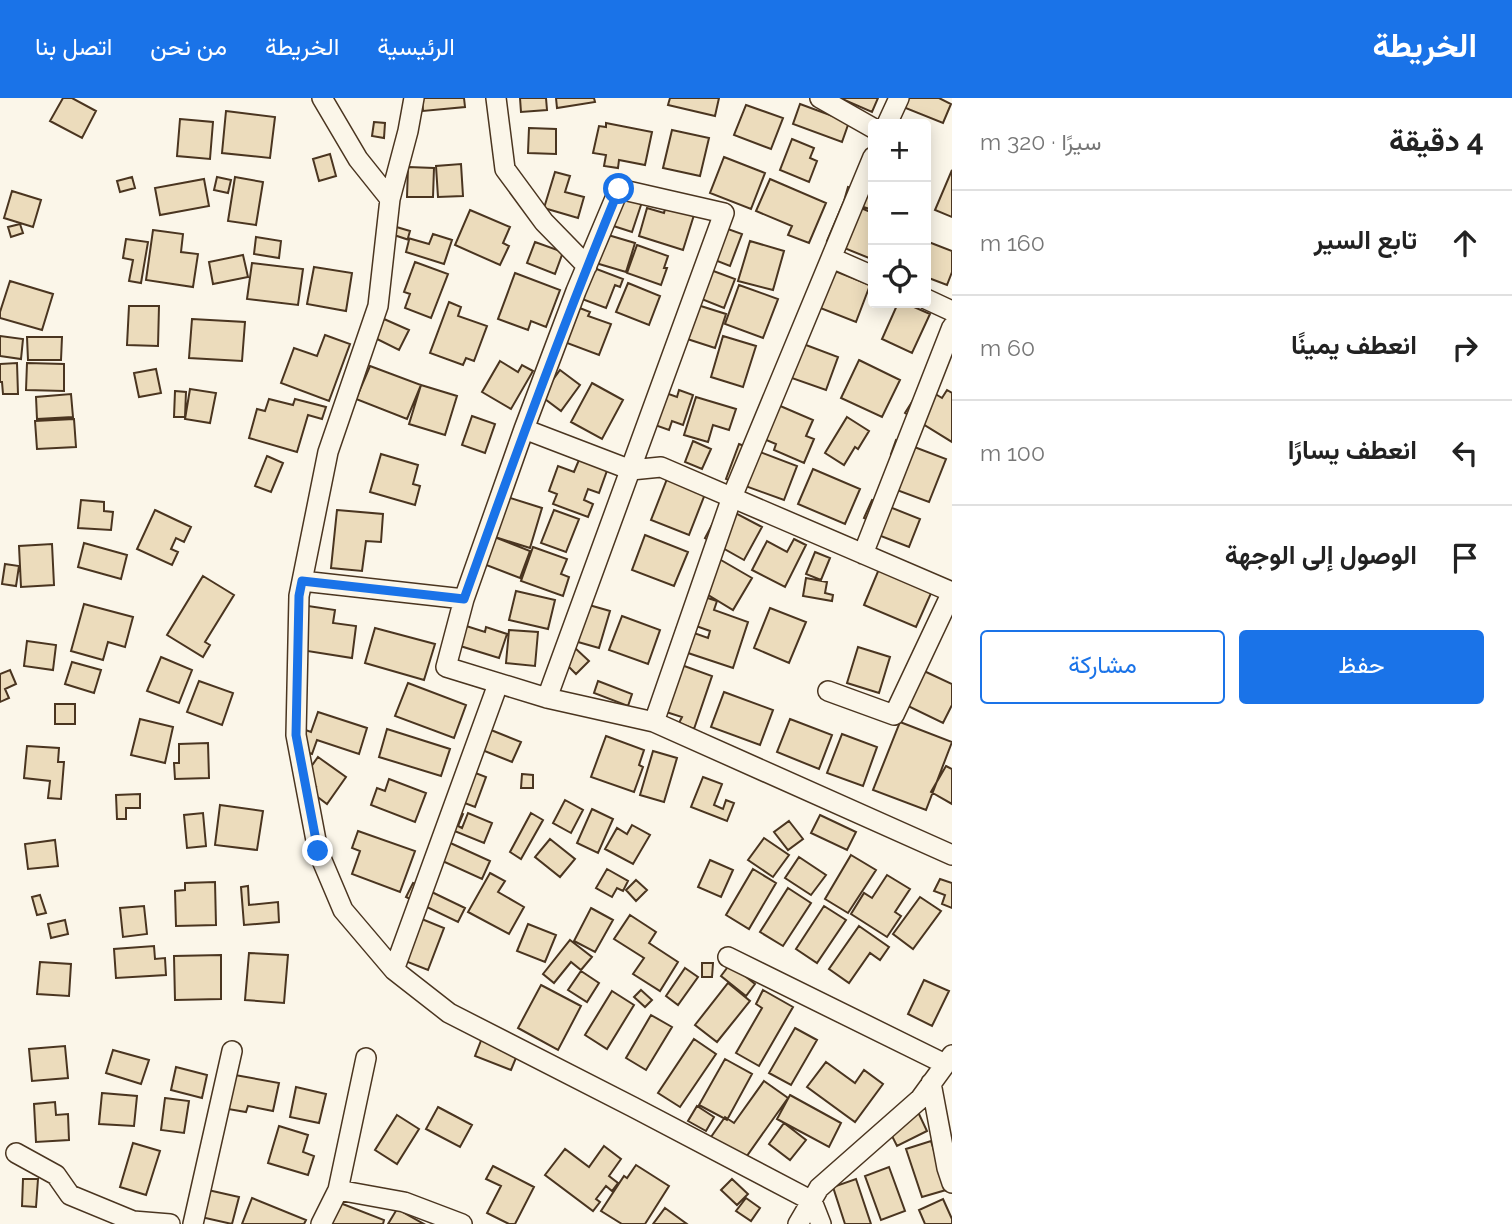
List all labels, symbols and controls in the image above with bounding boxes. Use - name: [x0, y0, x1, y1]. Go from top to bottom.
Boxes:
- text: الخريطة: [1373, 26, 1477, 65]
- text: اتصل بنا: [35, 32, 112, 61]
- text: من نحن: [150, 32, 227, 61]
- text: الخريطة: [265, 32, 339, 61]
- text: الرئيسية: [377, 32, 455, 61]
- map controls: [868, 119, 931, 308]
- button: +: [868, 119, 931, 182]
- text: 4 دقيقة: [1389, 123, 1484, 158]
- text: سيرًا · 320 m: [980, 128, 1101, 155]
- route start: [603, 173, 634, 204]
- button: −: [868, 182, 931, 245]
- icon: ahead: [1446, 224, 1484, 262]
- text: تابع السير: [1314, 225, 1417, 255]
- text: 160 m: [980, 229, 1045, 256]
- button: locate: [868, 245, 931, 308]
- icon: right: [1446, 329, 1484, 367]
- text: انعطف يمينًا: [1291, 330, 1417, 360]
- text: 60 m: [980, 334, 1035, 361]
- icon: left: [1446, 434, 1484, 472]
- text: انعطف يسارًا: [1288, 435, 1417, 465]
- text: 100 m: [980, 439, 1045, 466]
- icon: arrive: [1446, 539, 1484, 577]
- text: الوصول إلى الوجهة: [1225, 540, 1417, 570]
- button: مشاركة: [980, 630, 1225, 704]
- button: حفظ: [1239, 630, 1484, 704]
- route end: [302, 835, 333, 866]

